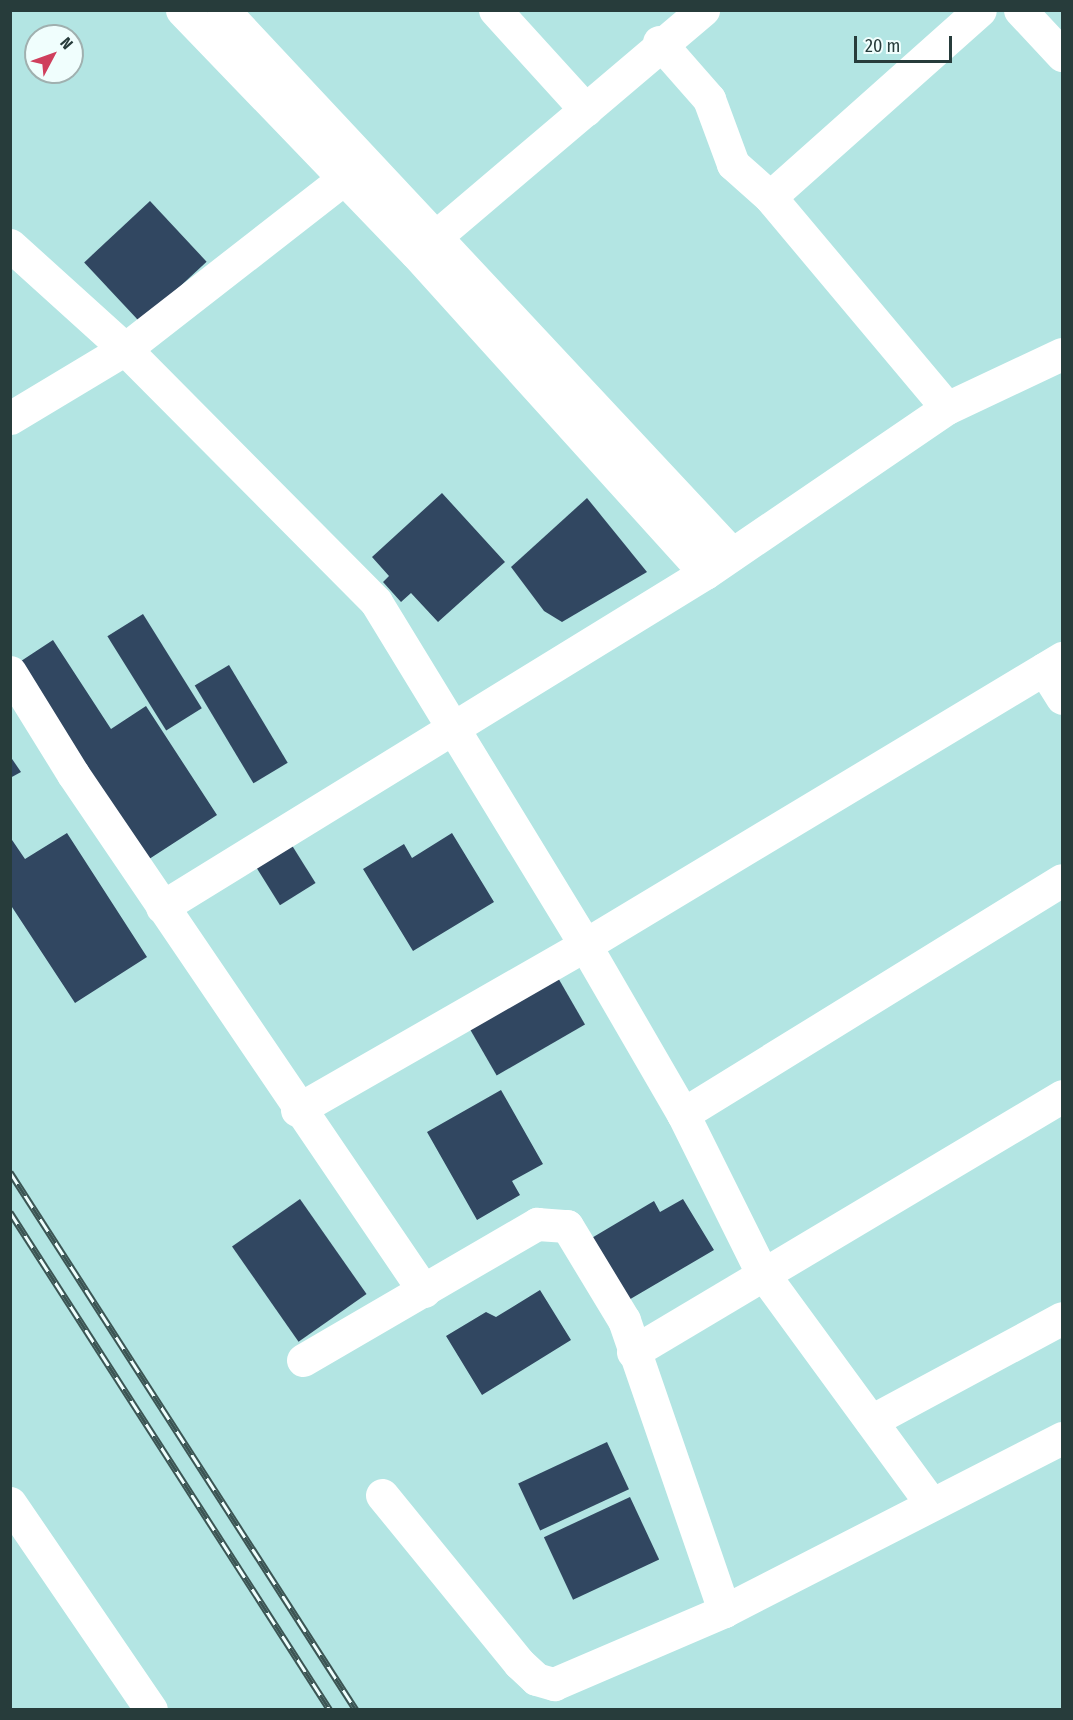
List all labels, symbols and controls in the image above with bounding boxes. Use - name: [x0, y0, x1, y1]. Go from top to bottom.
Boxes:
- north arrow: [24, 24, 84, 84]
- scale bar: [857, 24, 954, 62]
- text: N: [56, 33, 77, 53]
- text: 20 m: [865, 35, 900, 57]

